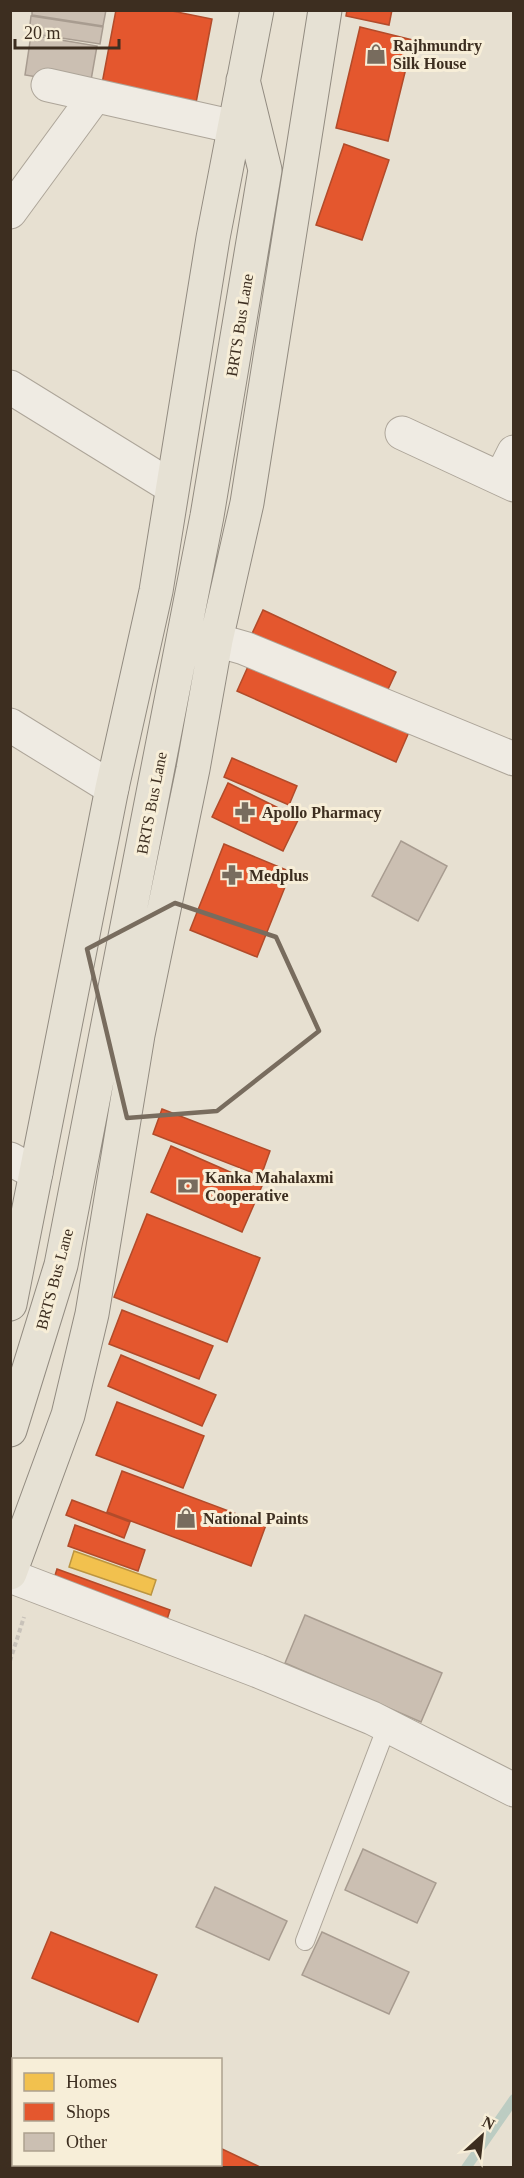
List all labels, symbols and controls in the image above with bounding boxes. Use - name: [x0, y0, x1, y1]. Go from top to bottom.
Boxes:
- scale bar: [15, 12, 118, 50]
- text: 20 m: [24, 23, 61, 43]
- place label: Rajhmundry Silk House: [393, 37, 482, 72]
- shop icon: Rajhmundry Silk House: [364, 42, 388, 66]
- street label: BRTS Bus Lane: [223, 272, 256, 378]
- street label: BRTS Bus Lane: [133, 750, 170, 856]
- pharmacy icon: Apollo Pharmacy: [233, 800, 257, 824]
- place label: Apollo Pharmacy: [262, 804, 382, 822]
- pharmacy icon: Medplus: [220, 863, 244, 887]
- place label: Medplus: [249, 867, 309, 885]
- place label: Kanka Mahalaxmi Cooperative: [205, 1169, 334, 1205]
- bank icon: Kanka Mahalaxmi Cooperative: [176, 1174, 200, 1198]
- street label: BRTS Bus Lane: [33, 1227, 76, 1332]
- shop icon: National Paints: [174, 1506, 198, 1530]
- place label: National Paints: [203, 1510, 308, 1527]
- legend: [12, 2058, 222, 2166]
- text: Homes: [66, 2072, 117, 2092]
- text: Shops: [66, 2102, 110, 2122]
- north arrow: [452, 2106, 512, 2166]
- text: N: [480, 2113, 498, 2133]
- text: Other: [66, 2132, 107, 2152]

